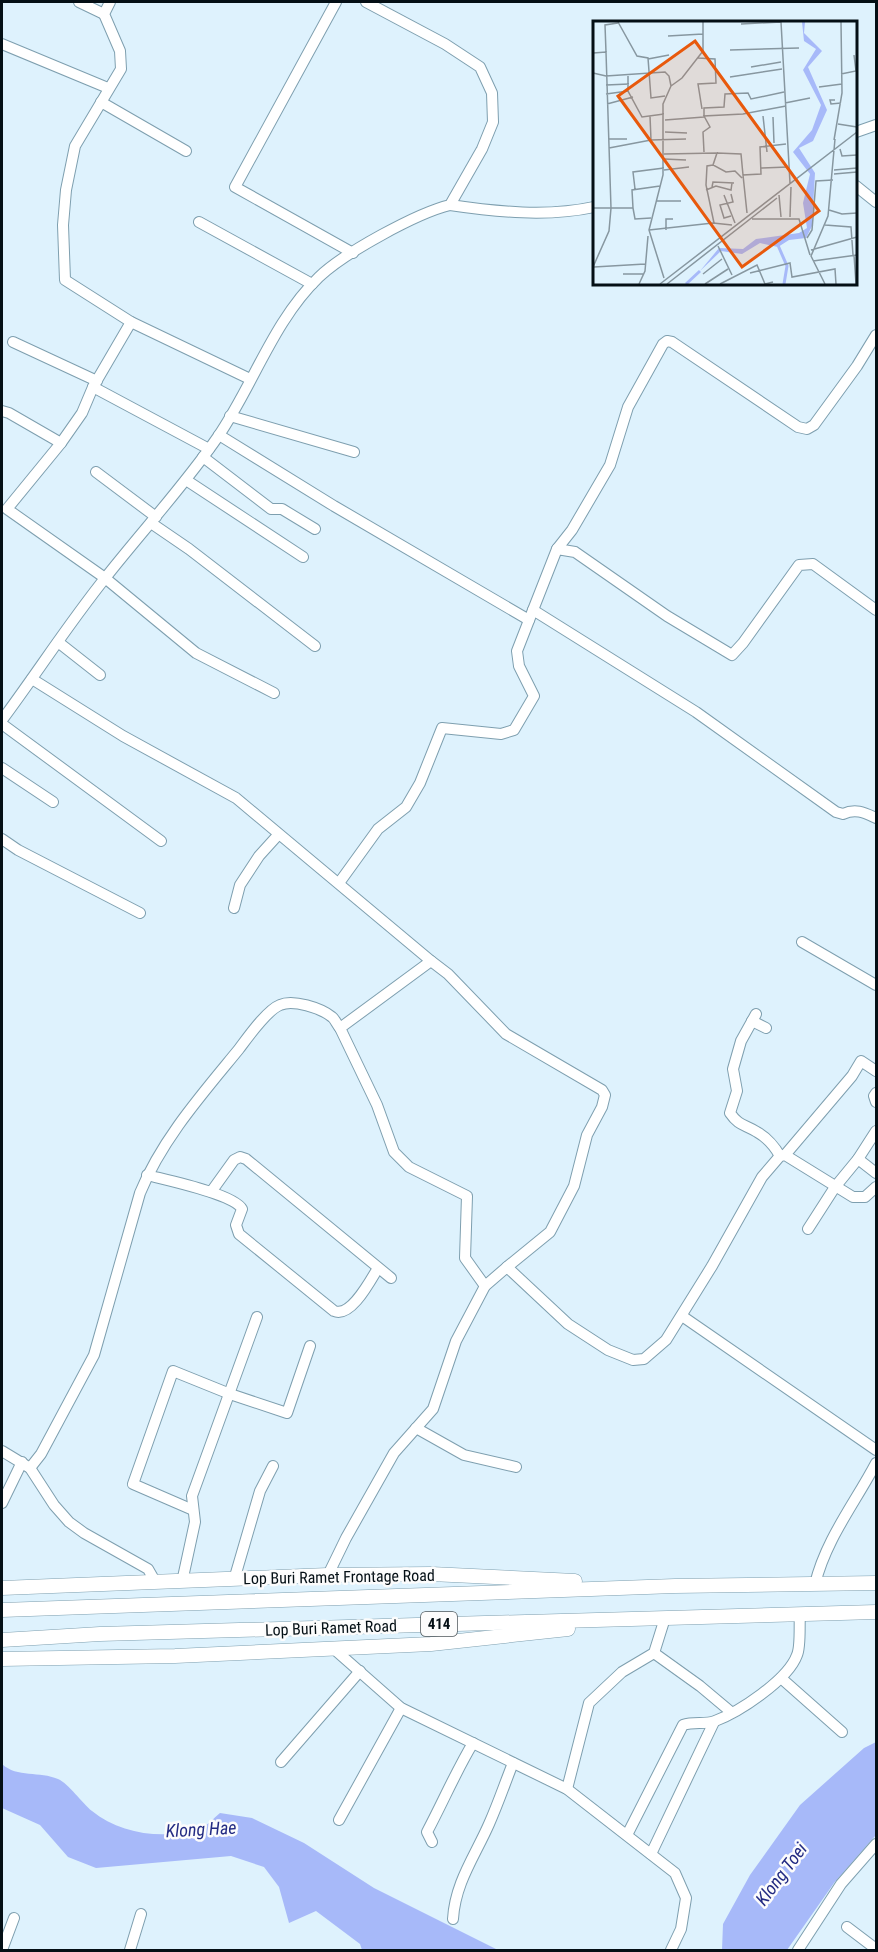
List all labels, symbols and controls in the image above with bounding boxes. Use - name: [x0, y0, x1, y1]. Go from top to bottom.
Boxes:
- inset map: [593, 21, 857, 285]
- street label: Lop Buri Ramet Frontage Road: [243, 1566, 435, 1588]
- road number: 414: [421, 1612, 457, 1636]
- street label: Lop Buri Ramet Road: [265, 1616, 397, 1640]
- water label: Klong Hae: [165, 1817, 237, 1841]
- water label: Klong Toei: [751, 1838, 812, 1909]

